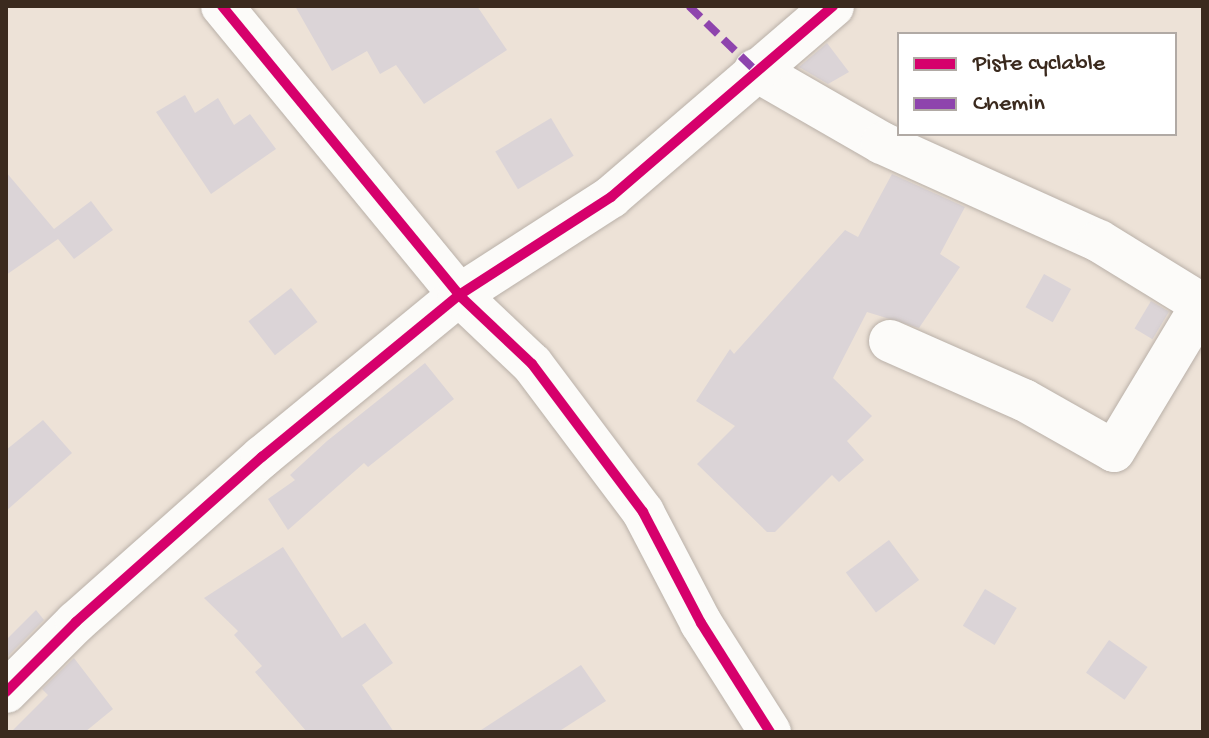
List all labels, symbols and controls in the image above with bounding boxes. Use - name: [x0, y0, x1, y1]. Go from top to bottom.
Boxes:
- legend: [897, 32, 1177, 136]
- text: Piste cyclable: [973, 50, 1105, 79]
- text: Chemin: [973, 90, 1045, 119]

